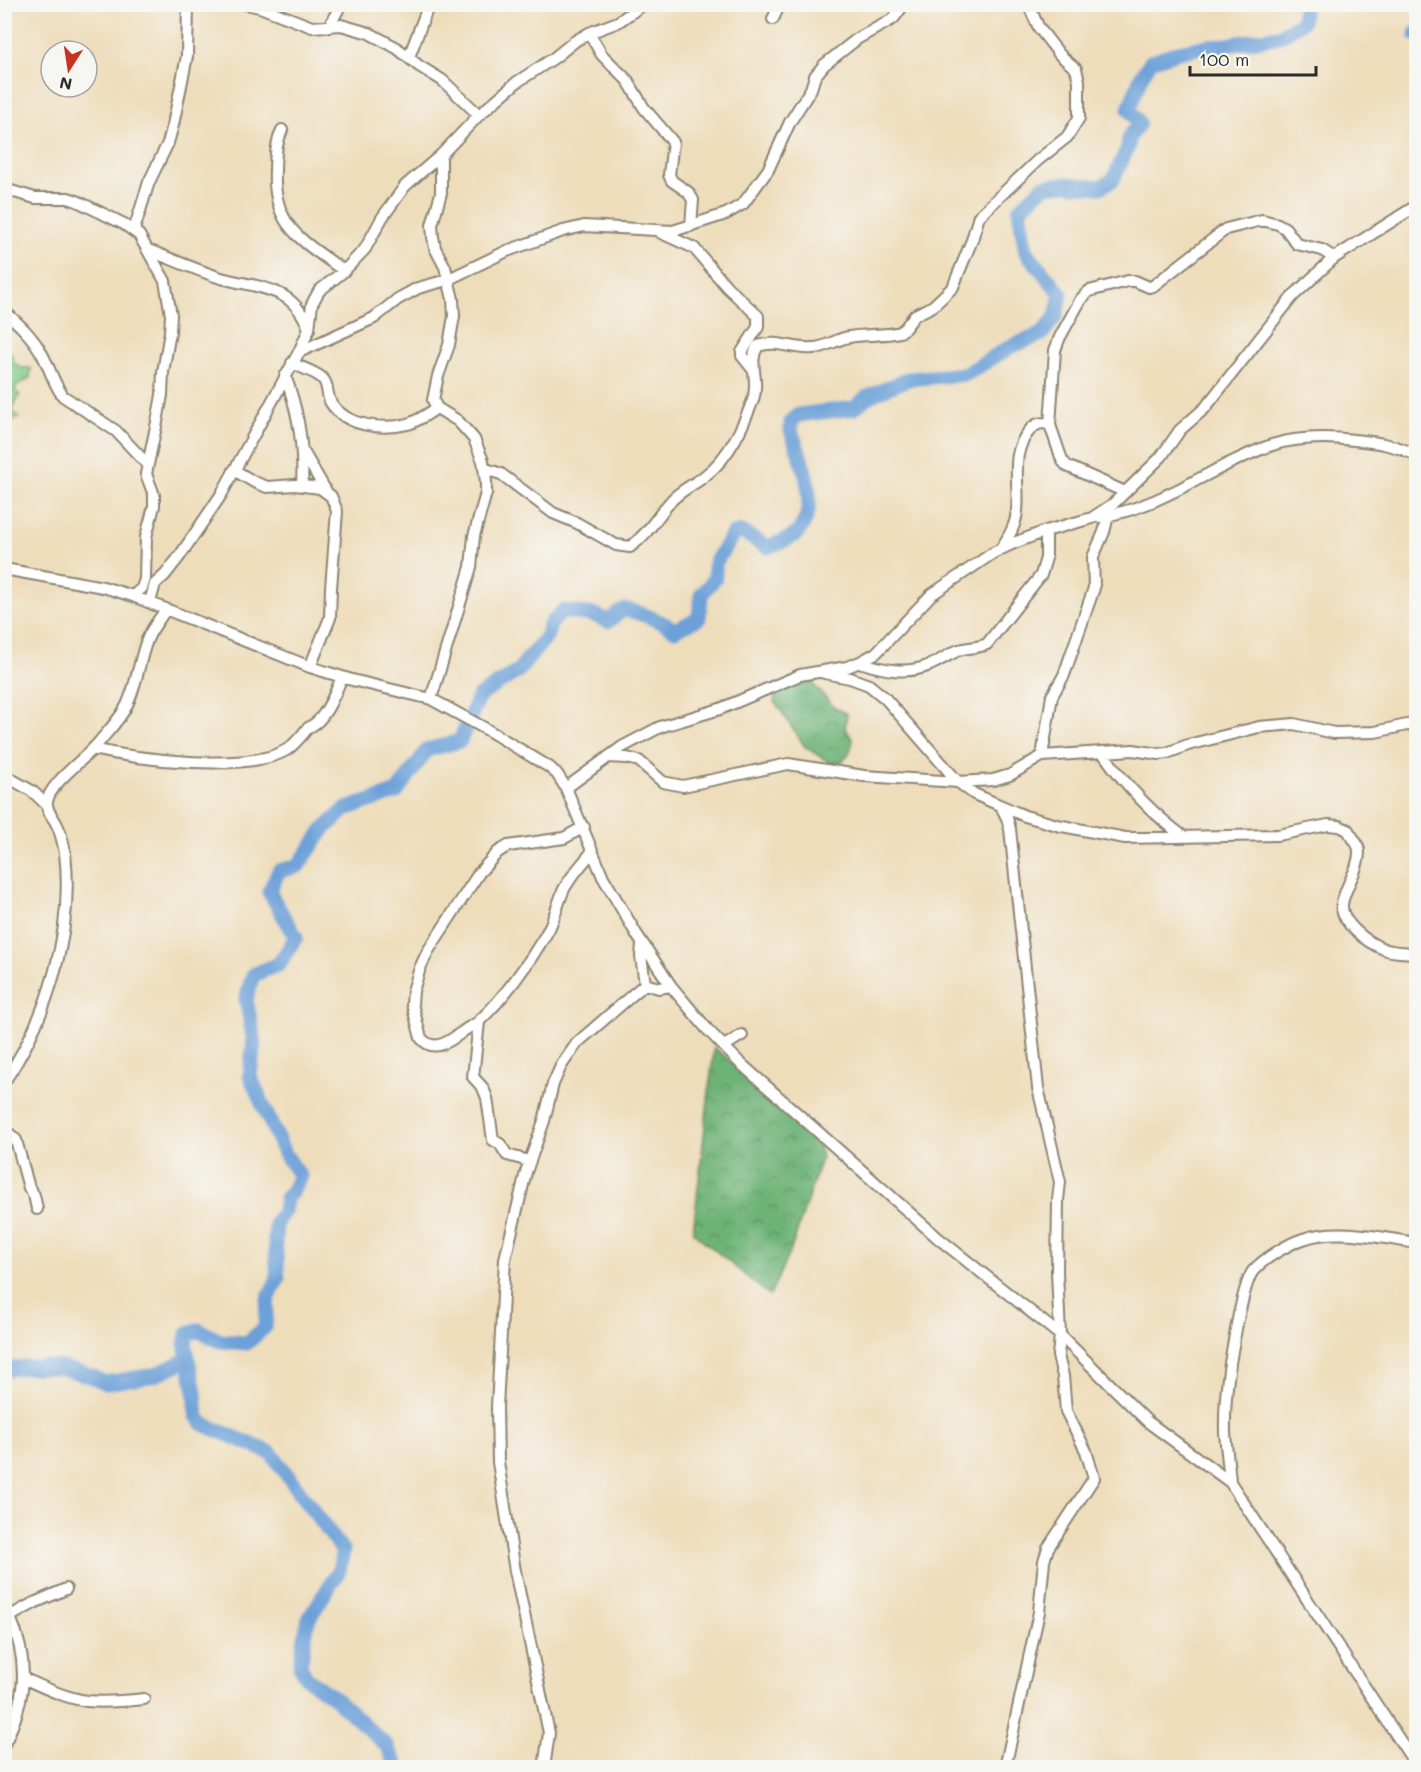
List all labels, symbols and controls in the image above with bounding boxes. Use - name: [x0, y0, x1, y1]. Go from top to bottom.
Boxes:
- north arrow: [39, 39, 99, 99]
- scale bar: [1190, 39, 1316, 77]
- text: 100 m: [1199, 47, 1249, 71]
- text: N: [58, 73, 74, 96]

